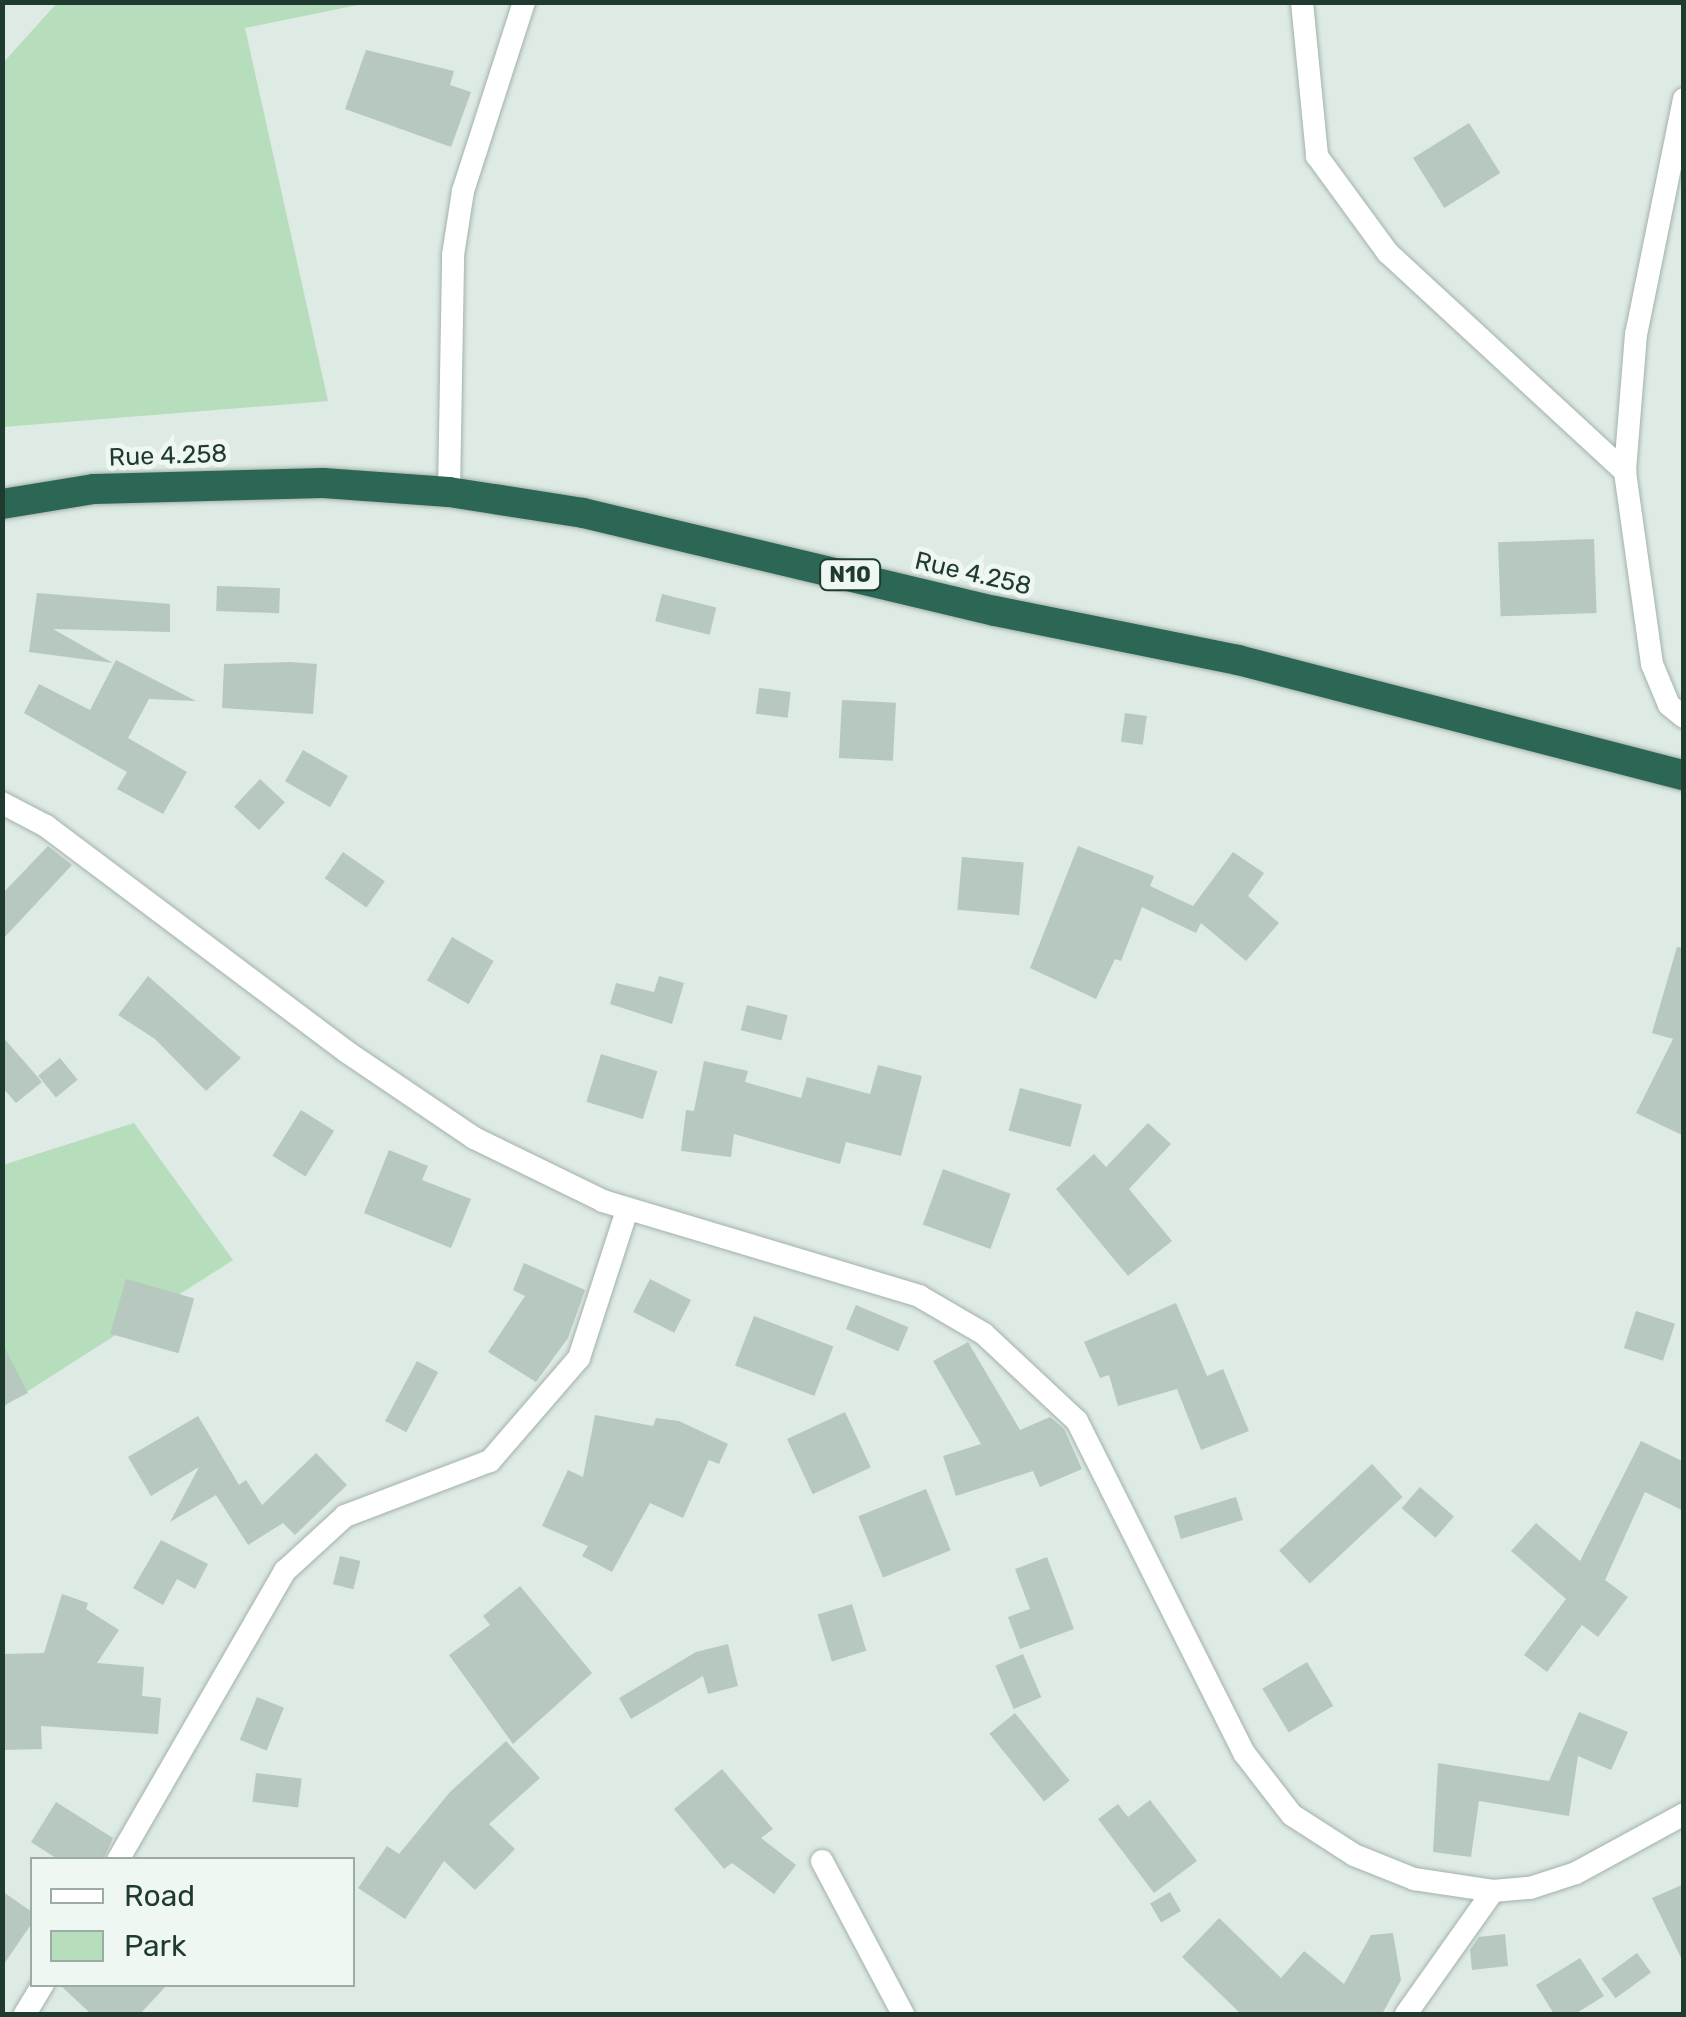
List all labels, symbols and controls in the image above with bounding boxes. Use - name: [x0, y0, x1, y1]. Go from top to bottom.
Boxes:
- street label: Rue 4.258: [108, 439, 228, 473]
- street label: Rue 4.258: [912, 546, 1034, 602]
- road number: N10: [818, 558, 882, 592]
- legend: [30, 1857, 355, 1987]
- text: Road: [124, 1878, 195, 1914]
- text: Park: [124, 1928, 186, 1964]

